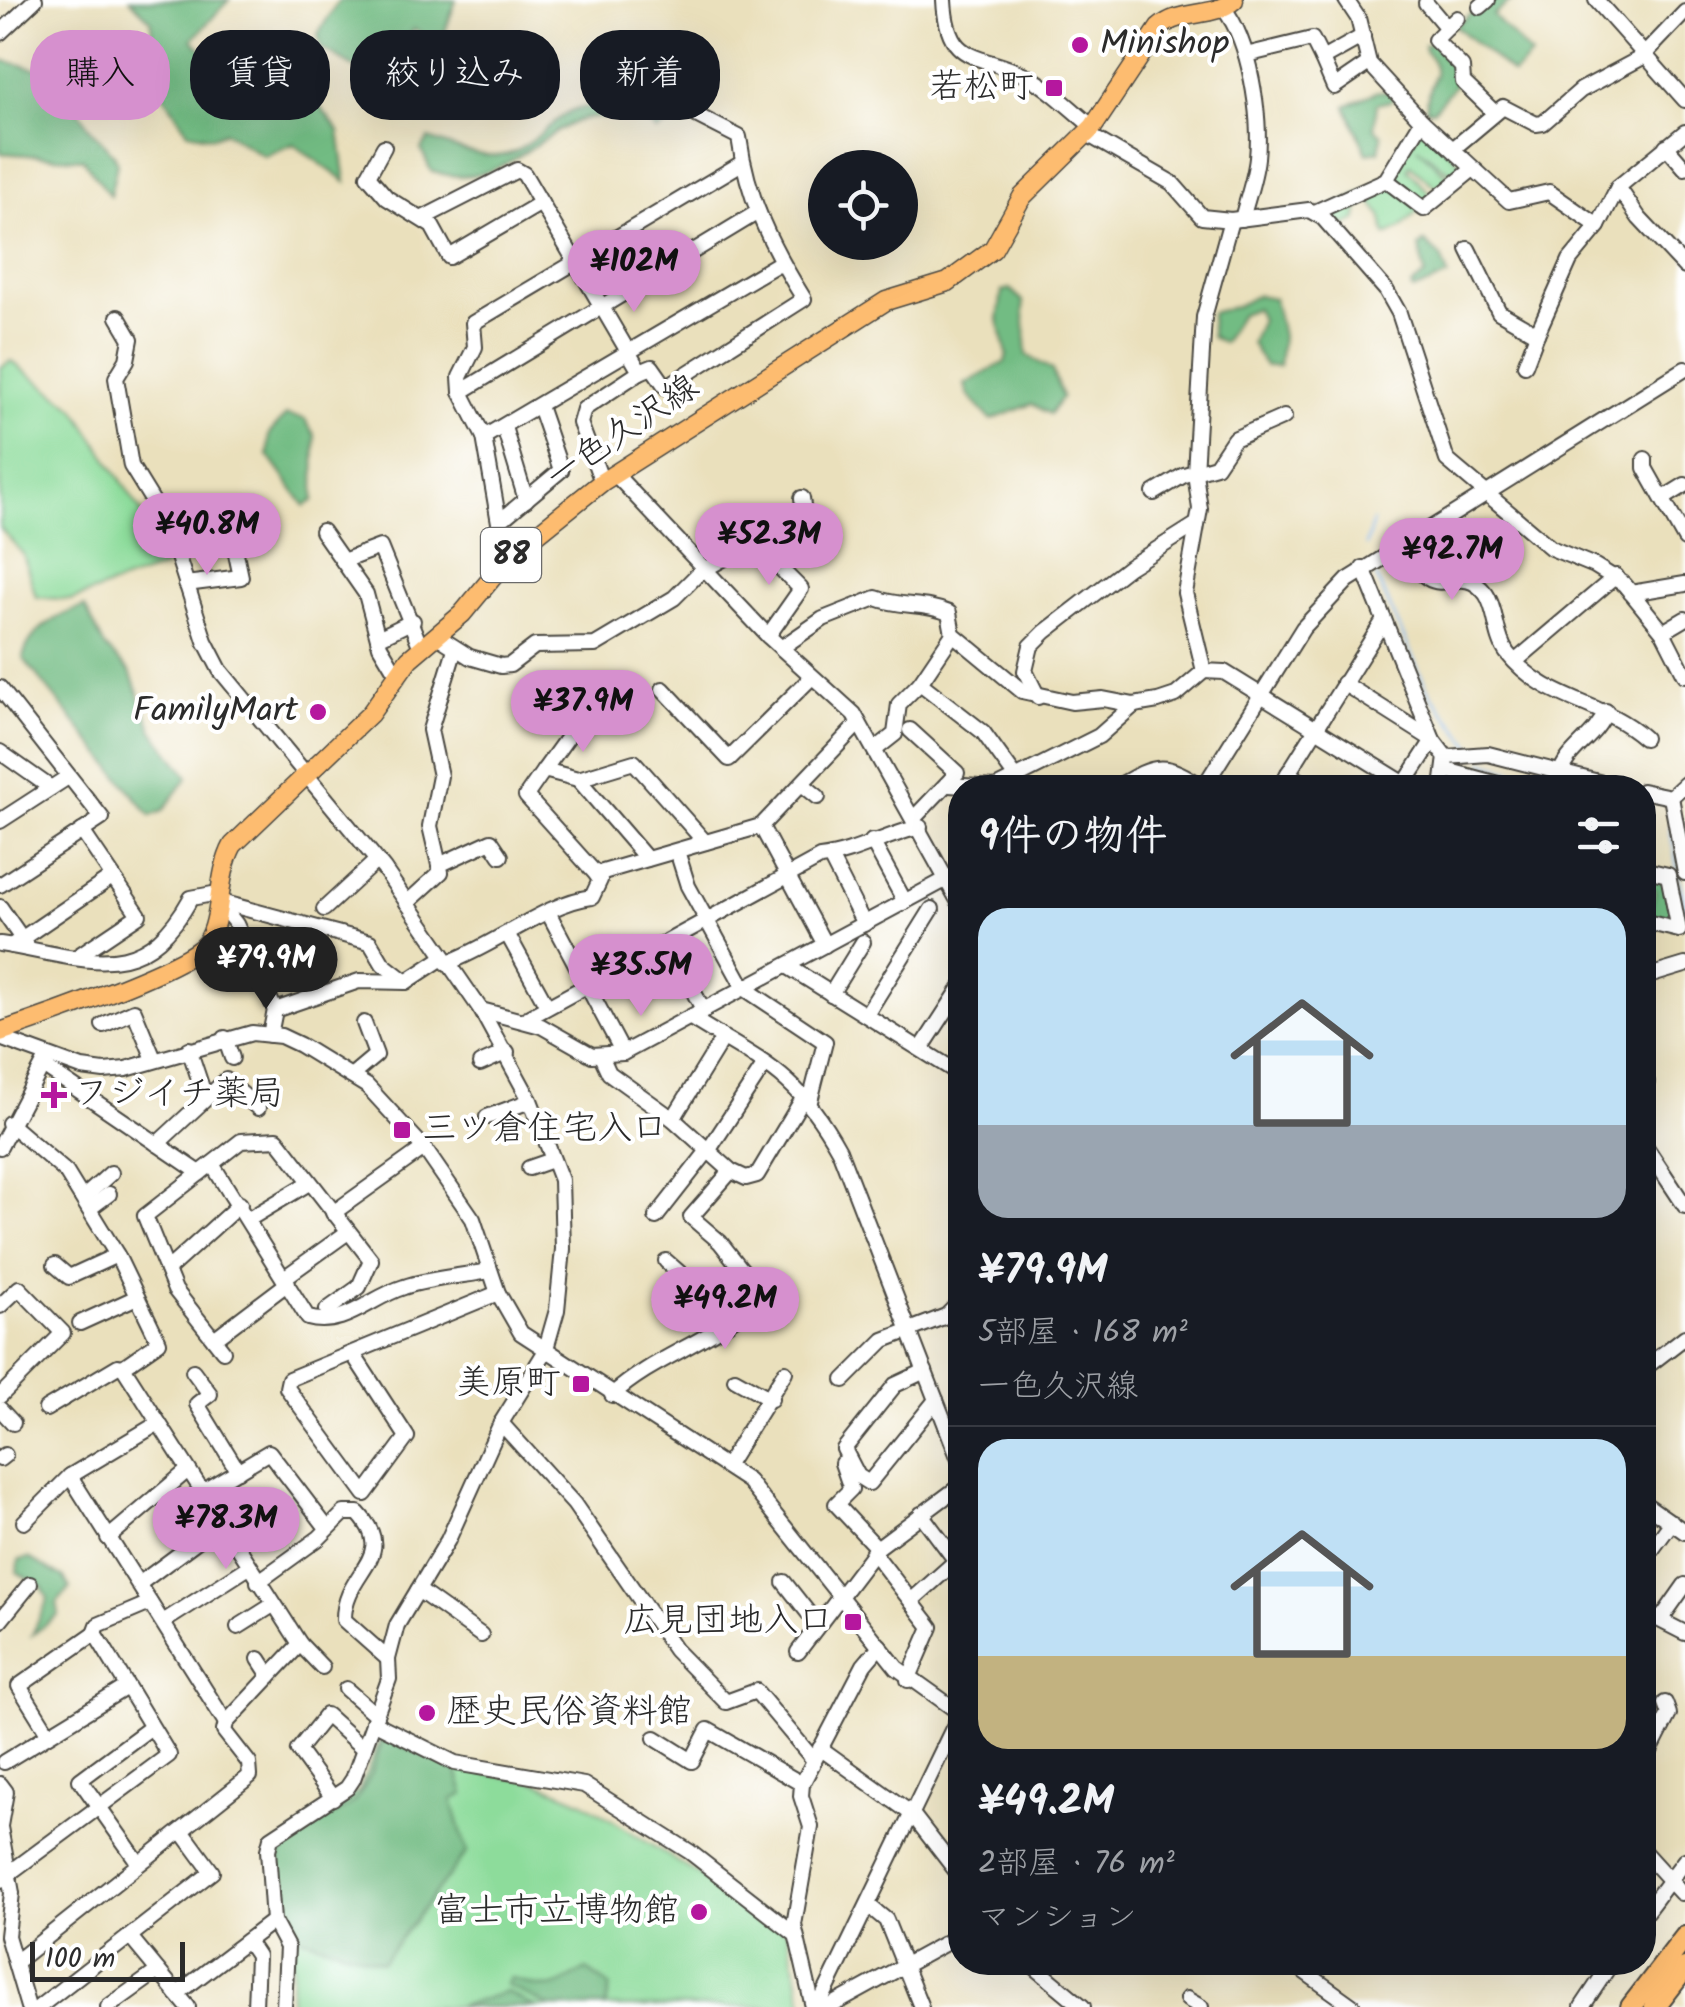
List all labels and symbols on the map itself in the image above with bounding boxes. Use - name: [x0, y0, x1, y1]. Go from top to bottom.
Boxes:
- place label: Minishop: [1100, 17, 1229, 73]
- marker: Minishop: [1069, 34, 1091, 56]
- place label: 若松町: [929, 60, 1034, 116]
- marker: 若松町: [1043, 77, 1065, 99]
- pin: ¥102M: [564, 230, 704, 315]
- street label: 一色久沢線: [535, 361, 711, 505]
- pin: ¥40.8M: [126, 493, 288, 578]
- pin: ¥52.3M: [688, 503, 850, 588]
- pin: ¥92.7M: [1371, 518, 1533, 603]
- road number: 88: [481, 528, 541, 582]
- pin: ¥37.9M: [502, 670, 664, 755]
- place label: FamilyMart: [133, 684, 298, 740]
- marker: FamilyMart: [307, 701, 329, 723]
- pin: ¥79.9M: [185, 927, 347, 1012]
- pin: ¥35.5M: [560, 934, 722, 1019]
- place label: フジイチ薬局: [74, 1067, 284, 1123]
- marker: フジイチ薬局: [43, 1084, 65, 1106]
- place label: 三ツ倉住宅入口: [422, 1102, 667, 1158]
- marker: 三ツ倉住宅入口: [391, 1119, 413, 1141]
- pin: ¥49.2M: [644, 1267, 806, 1352]
- place label: 美原町: [456, 1356, 561, 1412]
- marker: 美原町: [570, 1373, 592, 1395]
- pin: ¥78.3M: [145, 1487, 307, 1572]
- place label: 広見団地入口: [623, 1594, 833, 1650]
- marker: 広見団地入口: [842, 1611, 864, 1633]
- place label: 歴史民俗資料館: [447, 1685, 692, 1741]
- marker: 歴史民俗資料館: [416, 1702, 438, 1724]
- place label: 富士市立博物館: [434, 1884, 679, 1940]
- marker: 富士市立博物館: [688, 1901, 710, 1923]
- scale bar: [30, 1937, 185, 1982]

